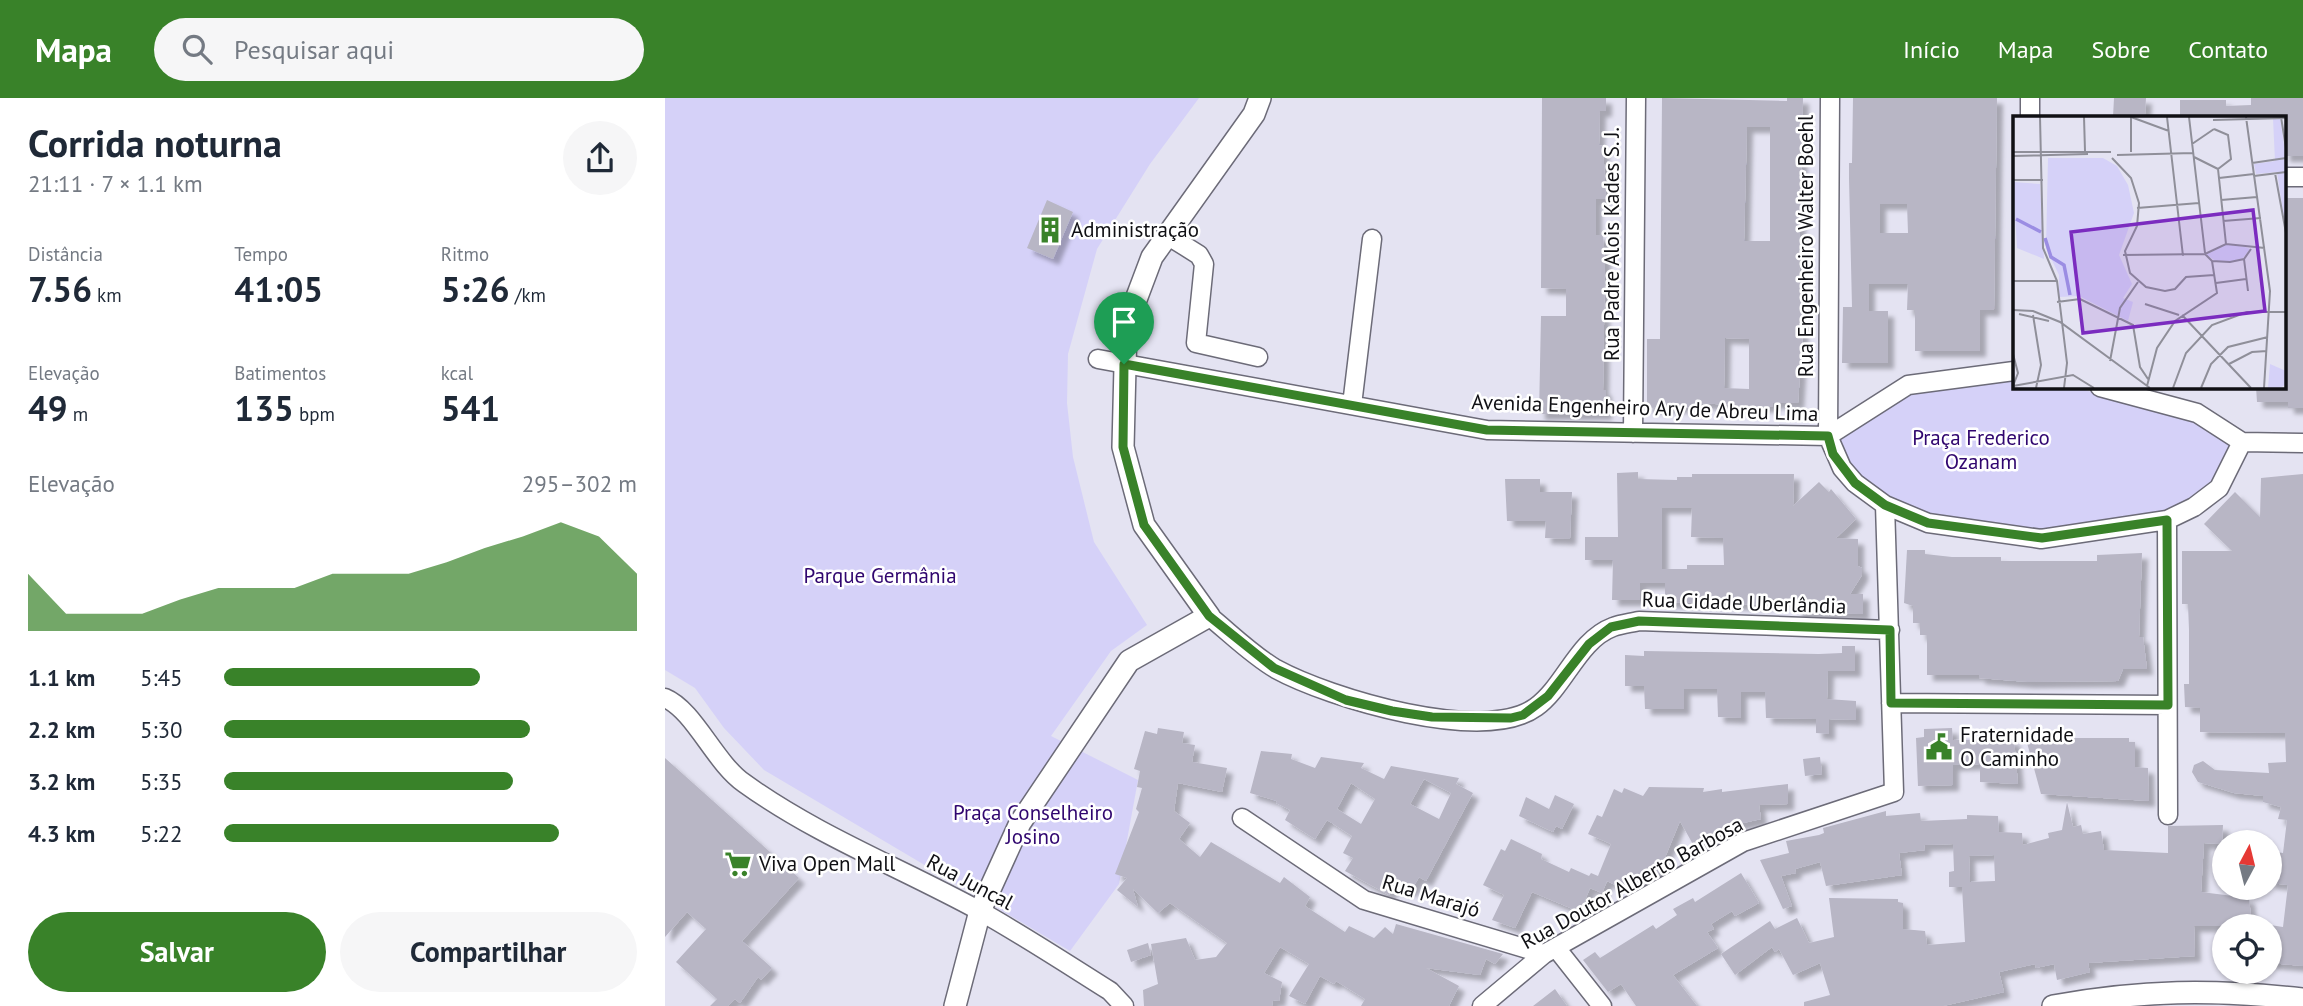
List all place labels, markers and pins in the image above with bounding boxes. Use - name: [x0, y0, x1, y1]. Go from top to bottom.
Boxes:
- building icon: Administração: [1035, 215, 1065, 245]
- place label: Administração: [1071, 216, 1199, 243]
- pin: [1094, 292, 1154, 364]
- place label: Fraternidade O Caminho: [1960, 721, 2074, 772]
- public building icon: Fraternidade O Caminho: [1924, 732, 1954, 762]
- supermarket icon: Viva Open Mall: [723, 849, 753, 879]
- place label: Viva Open Mall: [758, 850, 895, 877]

